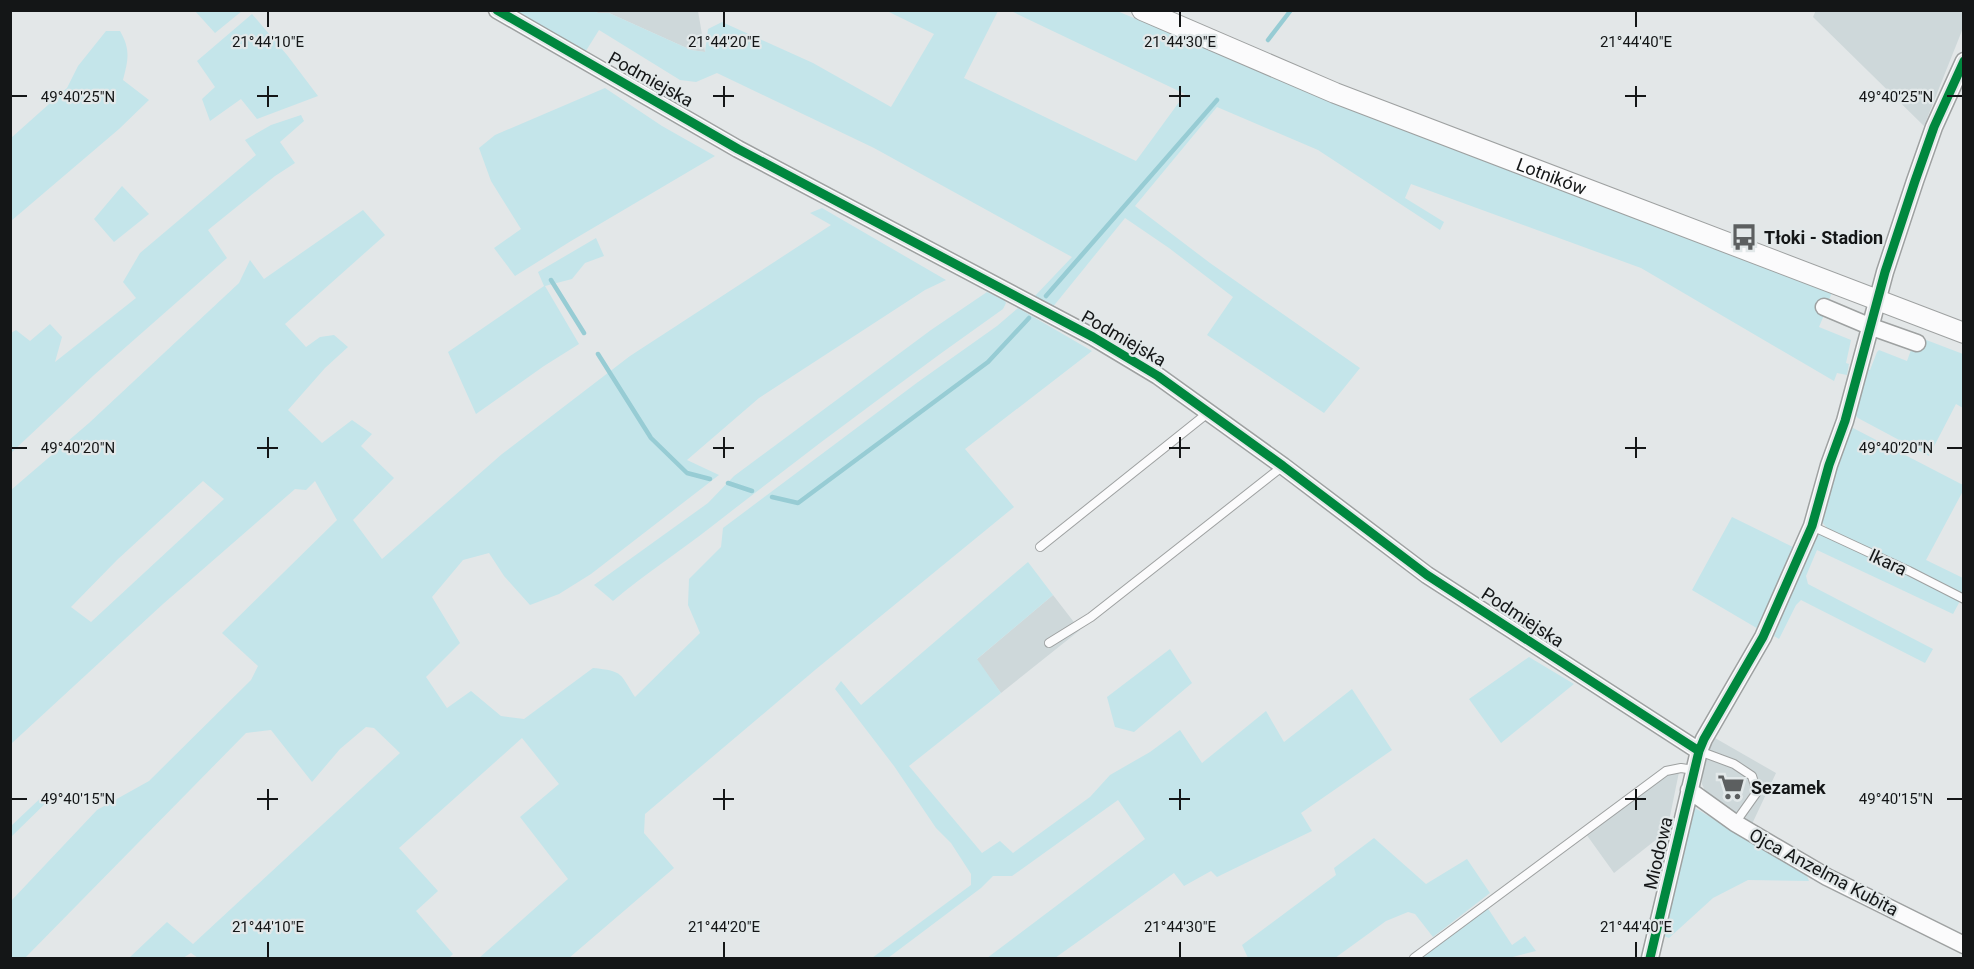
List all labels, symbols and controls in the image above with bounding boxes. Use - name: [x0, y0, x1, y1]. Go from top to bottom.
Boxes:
- text: 21°44'10"E: [232, 33, 305, 51]
- text: 21°44'20"E: [688, 33, 761, 51]
- text: 21°44'30"E: [1144, 33, 1217, 51]
- text: 21°44'40"E: [1600, 33, 1673, 51]
- street label: Podmiejska: [605, 47, 697, 111]
- text: 49°40'25"N: [41, 88, 115, 106]
- text: 49°40'25"N: [1859, 88, 1933, 106]
- street label: Lotników: [1514, 153, 1590, 199]
- bus stop icon: Tłoki - Stadion: [1729, 222, 1759, 252]
- place label: Tłoki - Stadion: [1764, 227, 1883, 248]
- street label: Podmiejska: [1078, 305, 1170, 371]
- text: 49°40'20"N: [41, 439, 115, 457]
- text: 49°40'20"N: [1859, 439, 1933, 457]
- street label: Ikara: [1866, 544, 1910, 580]
- street label: Podmiejska: [1478, 583, 1568, 651]
- supermarket icon: Sezamek: [1716, 772, 1746, 802]
- place label: Sezamek: [1751, 777, 1826, 798]
- text: 49°40'15"N: [41, 790, 115, 808]
- text: 49°40'15"N: [1859, 790, 1933, 808]
- street label: Miodowa: [1639, 815, 1677, 891]
- street label: Ojca Anzelma Kubita: [1746, 824, 1902, 920]
- text: 21°44'10"E: [232, 918, 305, 936]
- text: 21°44'20"E: [688, 918, 761, 936]
- text: 21°44'30"E: [1144, 918, 1217, 936]
- text: 21°44'40"E: [1600, 918, 1673, 936]

